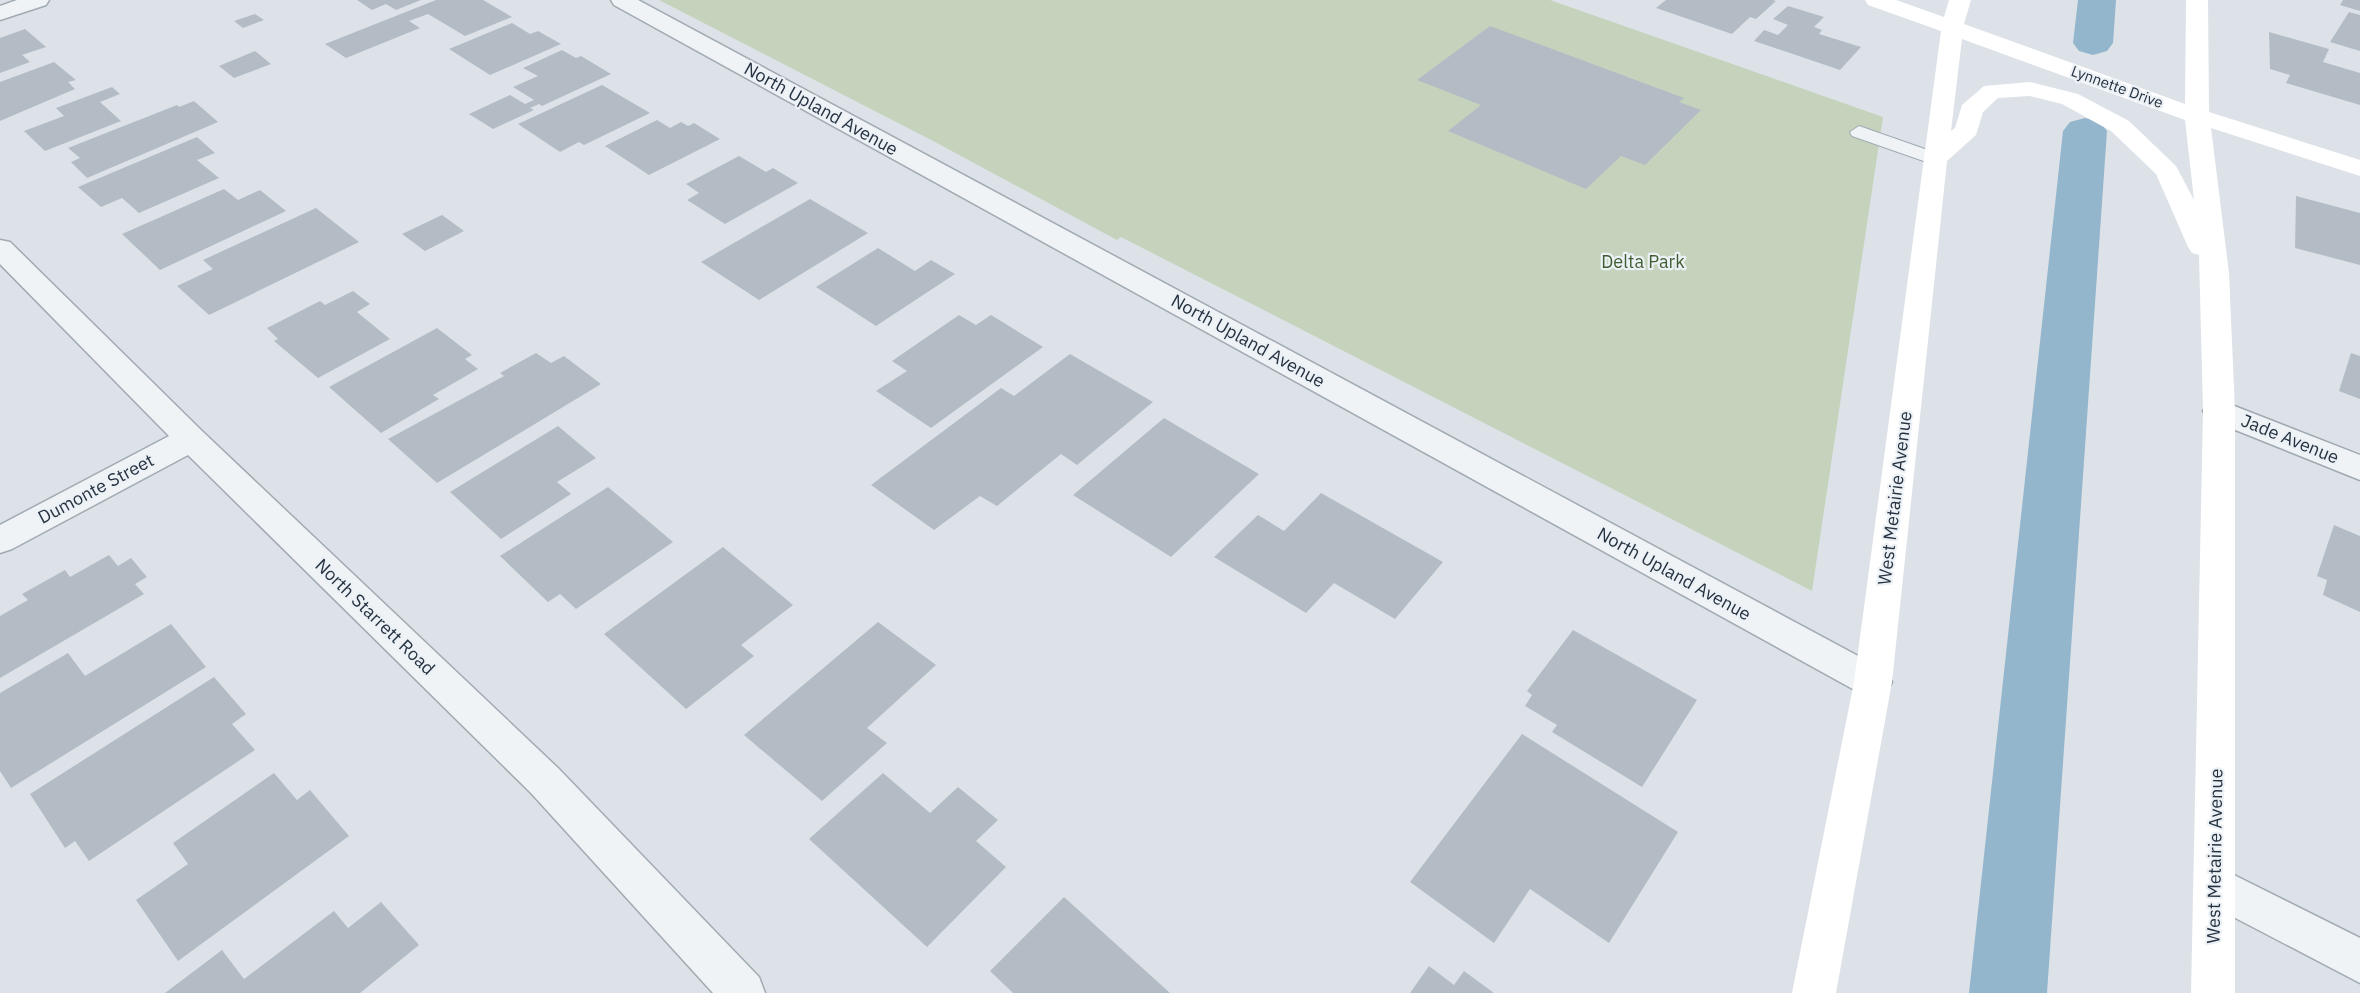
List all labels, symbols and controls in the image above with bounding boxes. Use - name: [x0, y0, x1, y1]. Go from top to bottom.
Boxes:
- street label: North Upland Avenue: [740, 57, 902, 160]
- street label: Lynnette Drive: [2069, 61, 2166, 112]
- park label: Delta Park: [1601, 250, 1685, 273]
- street label: North Upland Avenue: [1167, 289, 1329, 392]
- street label: Jade Avenue: [2238, 408, 2343, 469]
- street label: West Metairie Avenue: [1872, 410, 1917, 586]
- street label: Dumonte Street: [34, 448, 158, 529]
- street label: North Upland Avenue: [1593, 522, 1755, 625]
- street label: North Starrett Road: [311, 554, 440, 680]
- street label: West Metairie Avenue: [2201, 768, 2228, 944]

